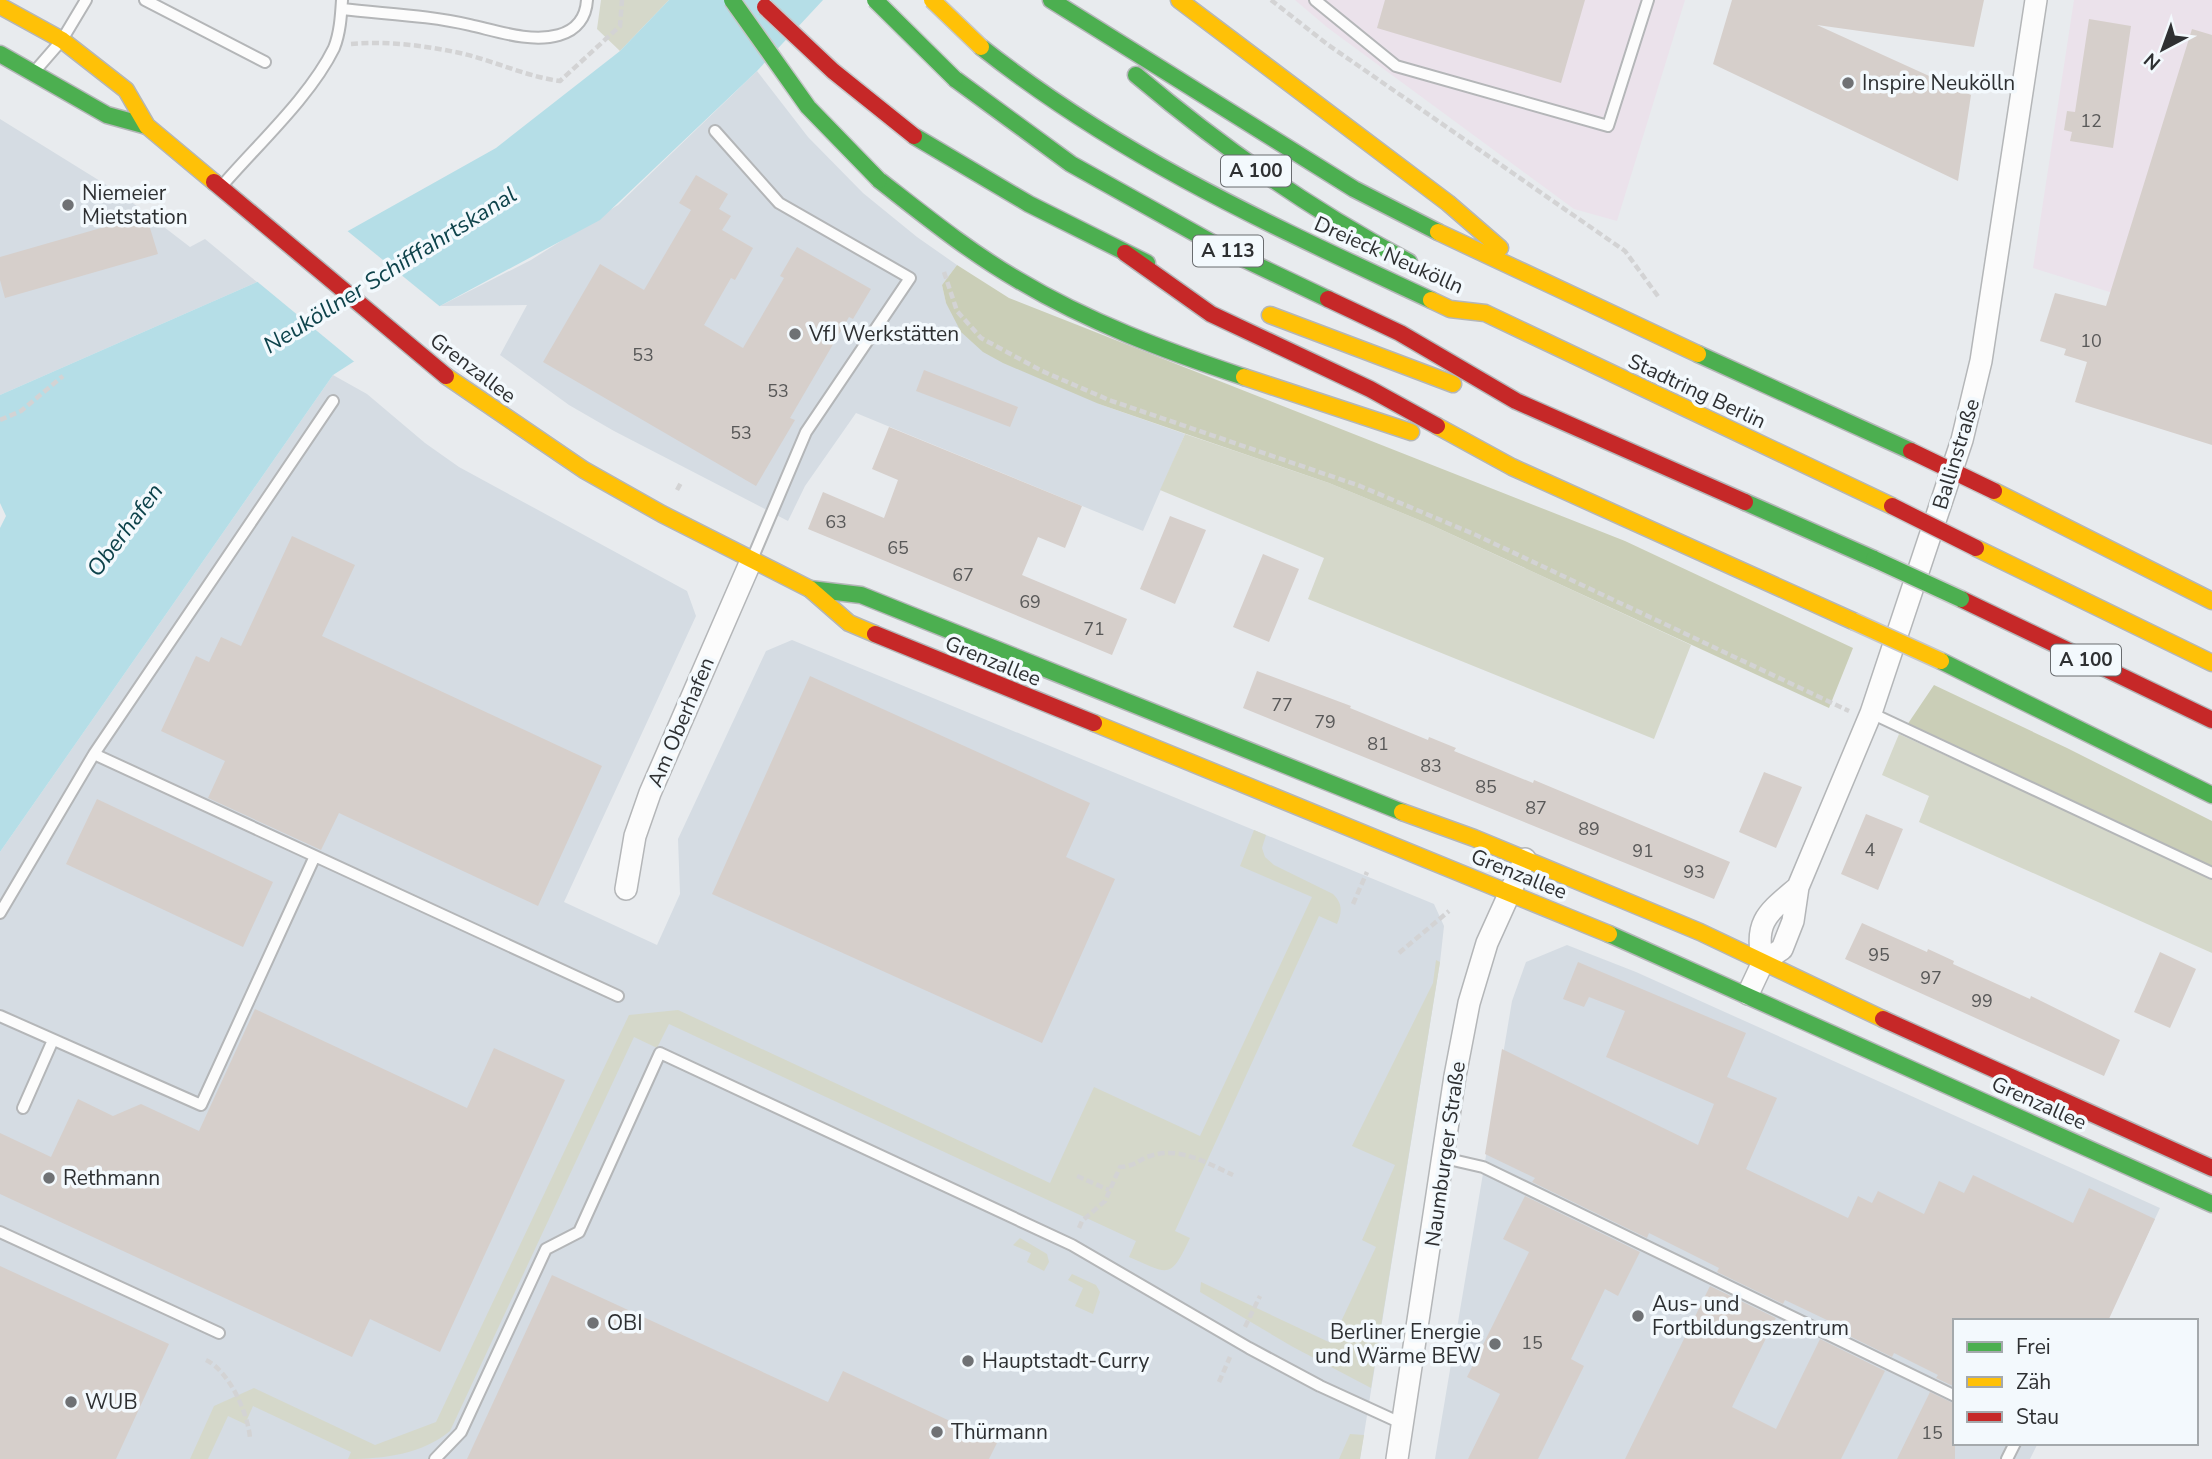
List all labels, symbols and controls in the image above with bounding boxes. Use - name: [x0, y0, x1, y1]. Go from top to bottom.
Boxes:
- north arrow: [2128, 14, 2198, 84]
- text: N: [2139, 47, 2166, 76]
- place label: Inspire Neukölln: [1862, 69, 2015, 97]
- marker: Inspire Neukölln: [1840, 75, 1856, 91]
- house number: 12: [2080, 109, 2102, 133]
- road number: A 100: [1221, 155, 1291, 186]
- place label: Niemeier Mietstation: [82, 179, 188, 231]
- water label: Neuköllner Schifffahrtskanal: [257, 179, 523, 361]
- marker: Niemeier Mietstation: [60, 197, 76, 213]
- street label: Dreieck Neukölln: [1310, 210, 1468, 300]
- road number: A 113: [1193, 235, 1263, 266]
- place label: VfJ Werkstätten: [808, 320, 959, 348]
- street label: Grenzallee: [424, 326, 522, 410]
- marker: VfJ Werkstätten: [787, 326, 803, 342]
- house number: 10: [2080, 329, 2102, 353]
- house number: 53: [632, 343, 654, 367]
- street label: Stadtring Berlin: [1624, 347, 1770, 435]
- house number: 53: [767, 379, 789, 403]
- street label: Ballinstraße: [1926, 395, 1986, 513]
- house number: 53: [730, 421, 752, 445]
- water label: Oberhafen: [80, 477, 170, 583]
- house number: 63: [825, 510, 847, 534]
- house number: 65: [887, 536, 909, 560]
- house number: 67: [952, 563, 974, 587]
- house number: 69: [1019, 590, 1041, 614]
- house number: 71: [1083, 617, 1105, 641]
- street label: Grenzallee: [941, 629, 1045, 693]
- road number: A 100: [2051, 645, 2121, 676]
- street label: Am Oberhafen: [641, 653, 721, 791]
- house number: 77: [1271, 693, 1293, 717]
- house number: 79: [1314, 710, 1336, 734]
- house number: 81: [1367, 732, 1389, 756]
- house number: 83: [1420, 754, 1442, 778]
- house number: 85: [1475, 775, 1497, 799]
- house number: 87: [1525, 796, 1547, 820]
- house number: 89: [1578, 817, 1600, 841]
- house number: 4: [1865, 838, 1876, 862]
- house number: 91: [1632, 839, 1654, 863]
- street label: Grenzallee: [1467, 842, 1571, 906]
- house number: 93: [1683, 860, 1705, 884]
- house number: 95: [1868, 943, 1890, 967]
- house number: 97: [1920, 966, 1942, 990]
- house number: 99: [1971, 989, 1993, 1013]
- street label: Naumburger Straße: [1418, 1059, 1472, 1249]
- street label: Grenzallee: [1987, 1070, 2091, 1136]
- place label: Rethmann: [63, 1164, 160, 1192]
- marker: Rethmann: [41, 1170, 57, 1186]
- place label: Aus- und Fortbildungszentrum: [1652, 1290, 1849, 1342]
- marker: Aus- und Fortbildungszentrum: [1630, 1308, 1646, 1324]
- place label: OBI: [607, 1309, 643, 1337]
- marker: OBI: [585, 1315, 601, 1331]
- place label: Berliner Energie und Wärme BEW: [1315, 1318, 1481, 1370]
- legend: [1953, 1319, 2198, 1445]
- house number: 15: [1521, 1331, 1543, 1355]
- text: Frei: [2016, 1333, 2051, 1361]
- marker: Berliner Energie und Wärme BEW: [1487, 1336, 1503, 1352]
- place label: Hauptstadt-Curry: [982, 1347, 1149, 1375]
- marker: Hauptstadt-Curry: [960, 1353, 976, 1369]
- text: Zäh: [2016, 1368, 2051, 1396]
- place label: WUB: [85, 1388, 138, 1416]
- marker: WUB: [63, 1394, 79, 1410]
- text: Stau: [2016, 1403, 2059, 1431]
- place label: Thürmann: [951, 1418, 1048, 1446]
- house number: 15: [1921, 1421, 1943, 1445]
- marker: Thürmann: [929, 1424, 945, 1440]

